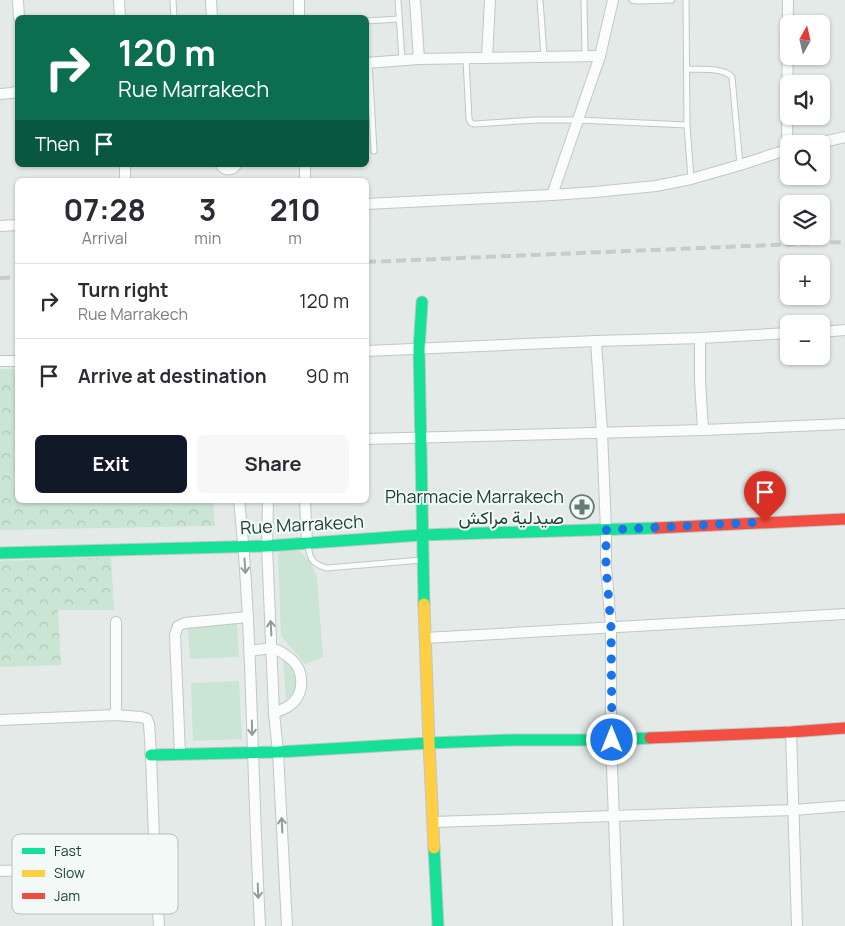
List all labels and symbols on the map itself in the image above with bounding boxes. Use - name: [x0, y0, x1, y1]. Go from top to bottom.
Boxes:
- north arrow: [780, 15, 830, 65]
- pin: [744, 471, 786, 522]
- place label: Pharmacie Marrakech صيدلية مراكش: [385, 484, 564, 529]
- pharmacy icon: Pharmacie Marrakech صيدلية مراكش: [569, 494, 595, 520]
- street label: Rue Marrakech: [239, 509, 364, 539]
- one-way arrow: [241, 558, 250, 574]
- one-way arrow: [266, 620, 275, 636]
- position arrow: [585, 713, 637, 765]
- one-way arrow: [247, 720, 257, 736]
- one-way arrow: [277, 817, 286, 833]
- legend: [12, 834, 178, 914]
- text: Fast: [54, 841, 82, 860]
- text: Slow: [54, 863, 85, 882]
- one-way arrow: [254, 882, 263, 898]
- text: Jam: [54, 886, 80, 905]

